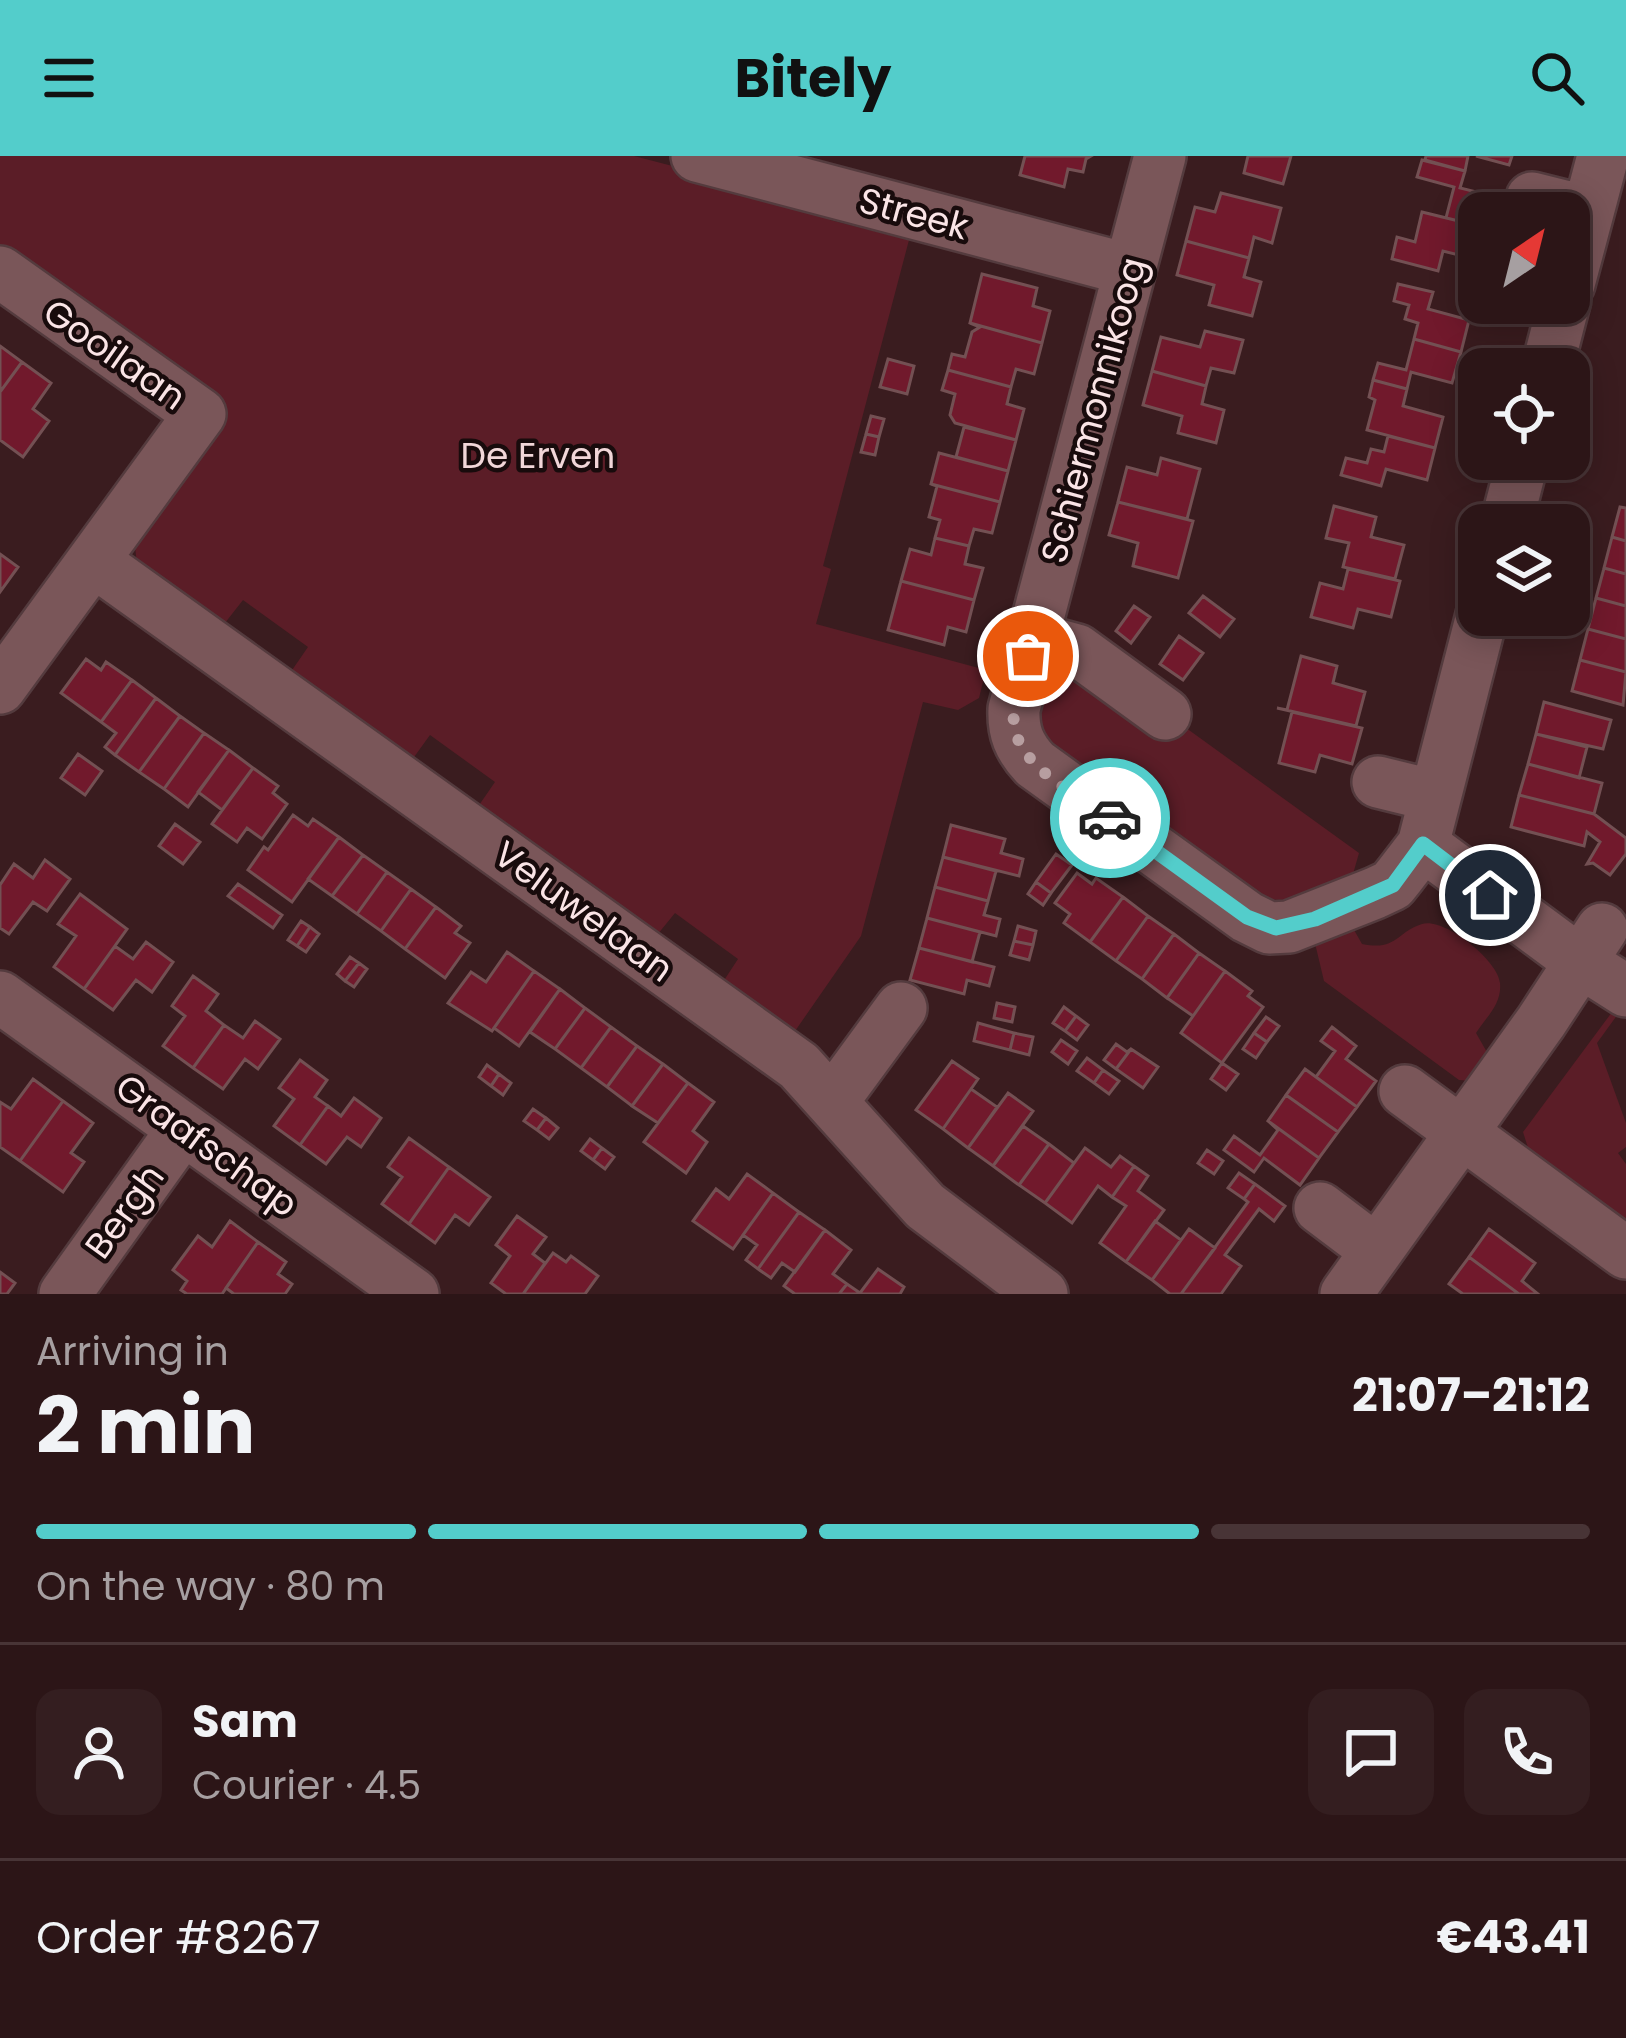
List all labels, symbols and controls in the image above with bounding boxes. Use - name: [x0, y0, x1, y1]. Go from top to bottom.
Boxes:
- text: Bitely: [735, 40, 891, 116]
- icon: menu: [36, 45, 102, 111]
- icon: search: [1524, 45, 1590, 111]
- street label: Streek: [854, 175, 974, 253]
- north arrow: [1458, 192, 1590, 324]
- map controls: [1458, 192, 1590, 636]
- street label: Schiermonnikoog: [1028, 252, 1159, 569]
- street label: Gooilaan: [33, 287, 196, 422]
- button: locate: [1458, 348, 1590, 480]
- park label: De Erven: [461, 430, 615, 481]
- button: layers: [1458, 504, 1590, 636]
- pin: [977, 605, 1079, 707]
- icon: bag: [995, 623, 1061, 689]
- courier: [1050, 758, 1170, 878]
- icon: car: [1077, 785, 1143, 851]
- street label: Veluwelaan: [483, 829, 684, 994]
- pin: [1439, 844, 1541, 946]
- icon: home: [1457, 862, 1523, 928]
- street label: Graafschap: [105, 1062, 308, 1229]
- street label: Bergh: [73, 1154, 176, 1269]
- text: Arriving in: [36, 1324, 229, 1379]
- text: 21:07–21:12: [1352, 1364, 1590, 1427]
- text: 2 min: [36, 1371, 255, 1480]
- text: On the way · 80 m: [36, 1559, 385, 1614]
- button: person: [36, 1689, 162, 1815]
- button: chat: [1308, 1689, 1434, 1815]
- button: phone: [1464, 1689, 1590, 1815]
- text: Sam: [192, 1690, 298, 1753]
- text: Courier · 4.5: [192, 1758, 421, 1813]
- text: Order #8267: [36, 1906, 321, 1969]
- text: €43.41: [1436, 1906, 1590, 1969]

